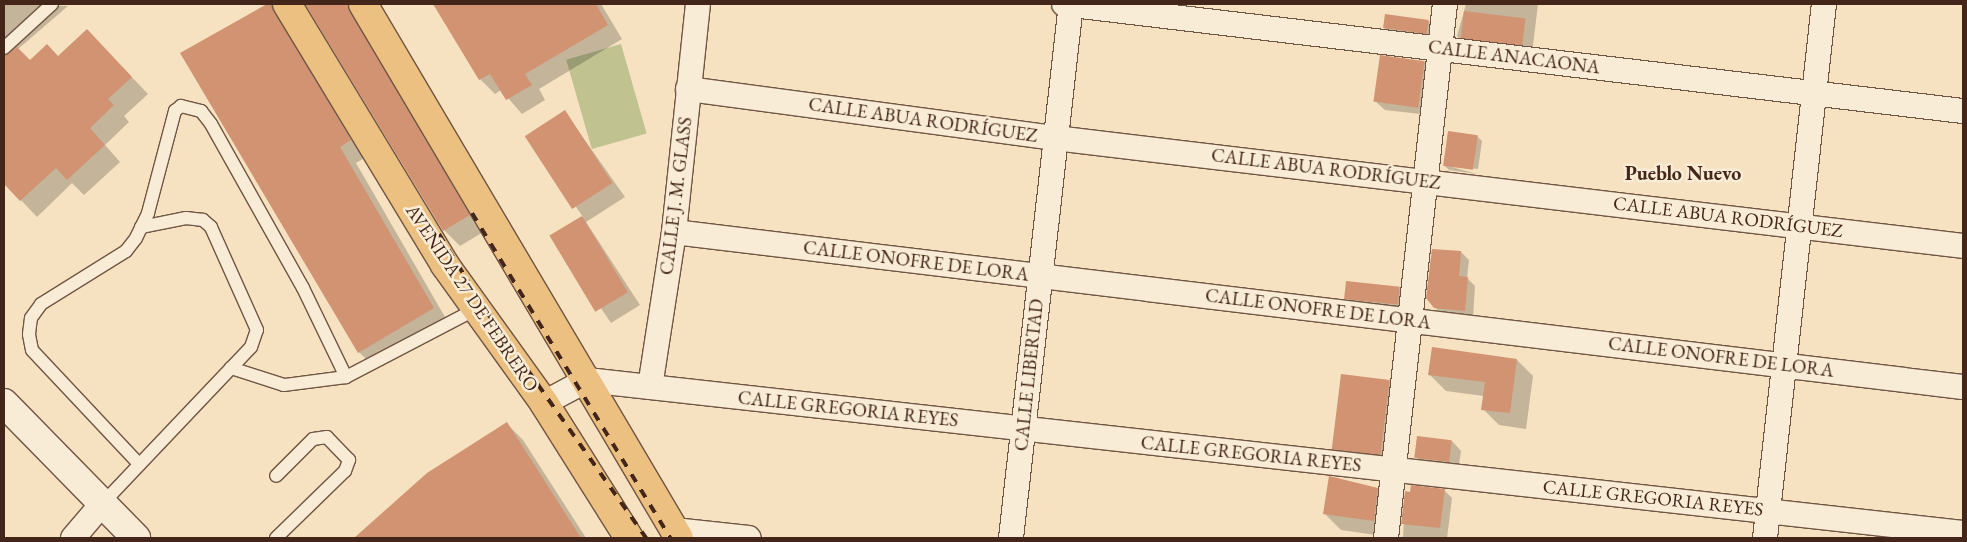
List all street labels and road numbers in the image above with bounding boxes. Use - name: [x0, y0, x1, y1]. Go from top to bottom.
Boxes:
- street label: CALLE ANACAONA: [1427, 35, 1601, 79]
- street label: CALLE ABUA RODRÍGUEZ: [807, 93, 1039, 147]
- street label: CALLE J. M. GLASS: [655, 116, 697, 276]
- street label: CALLE ABUA RODRÍGUEZ: [1210, 144, 1442, 194]
- street label: CALLE ABUA RODRÍGUEZ: [1612, 192, 1844, 242]
- street label: AVENIDA 27 DE FEBRERO: [401, 200, 543, 396]
- street label: CALLE ONOFRE DE LORA: [802, 236, 1030, 286]
- street label: CALLE ONOFRE DE LORA: [1204, 284, 1432, 334]
- street label: CALLE LIBERTAD: [1010, 298, 1048, 452]
- street label: CALLE ONOFRE DE LORA: [1607, 332, 1835, 382]
- street label: CALLE GREGORIA REYES: [737, 386, 959, 432]
- street label: CALLE GREGORIA REYES: [1140, 431, 1362, 477]
- street label: CALLE GREGORIA REYES: [1542, 475, 1764, 521]

